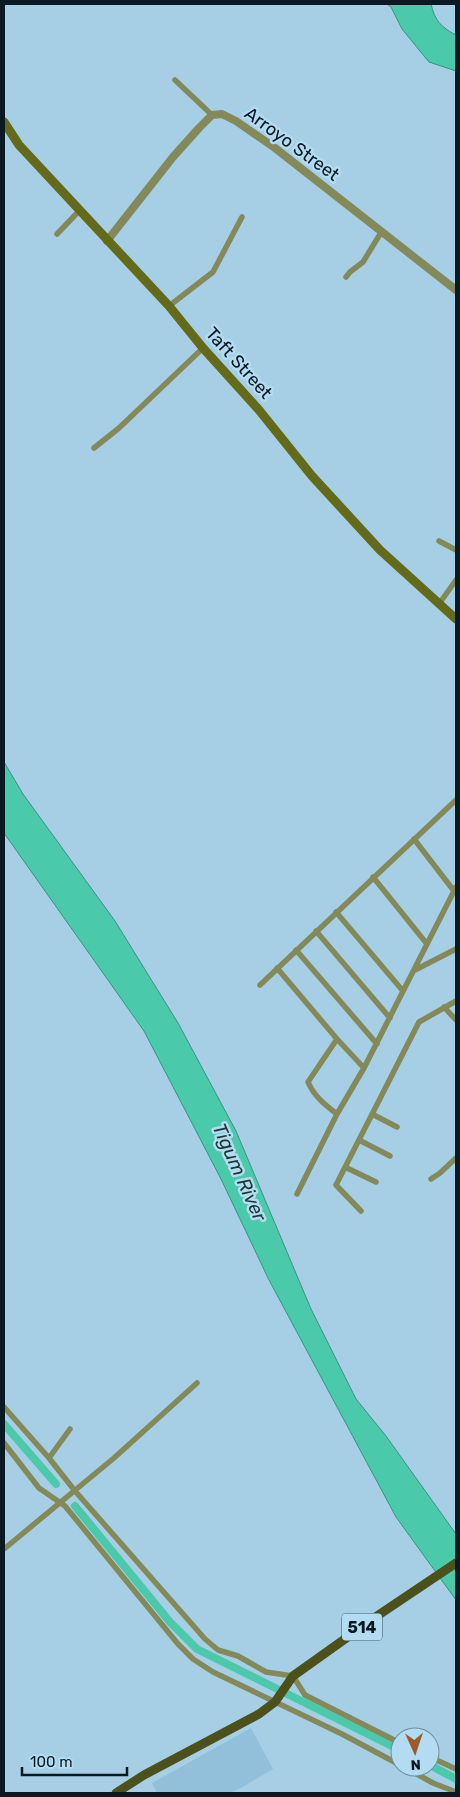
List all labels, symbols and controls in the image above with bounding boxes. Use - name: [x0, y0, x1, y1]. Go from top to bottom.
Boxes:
- street label: Arroyo Street: [240, 102, 344, 186]
- street label: Taft Street: [201, 323, 277, 403]
- water label: Tigum River: [208, 1120, 272, 1225]
- road number: 514: [342, 1614, 382, 1640]
- north arrow: [390, 1727, 440, 1777]
- scale bar: [22, 1744, 128, 1776]
- text: 100 m: [30, 1753, 72, 1771]
- text: N: [410, 1756, 421, 1773]

